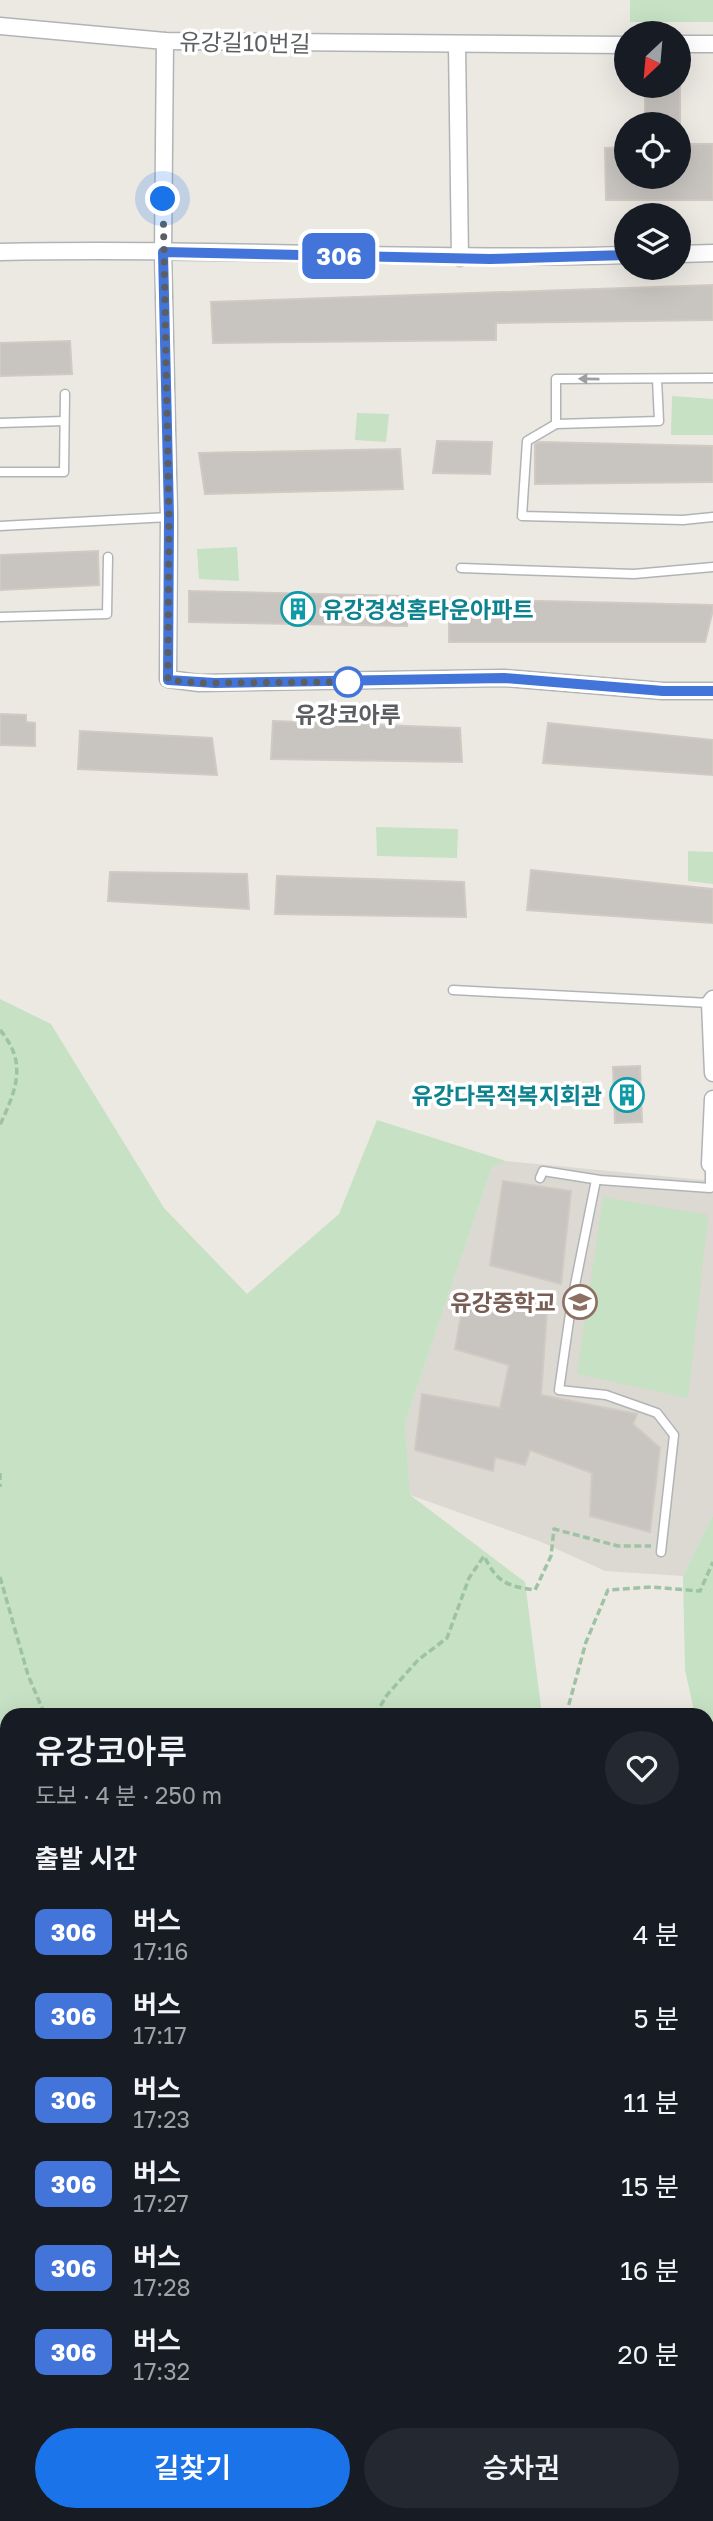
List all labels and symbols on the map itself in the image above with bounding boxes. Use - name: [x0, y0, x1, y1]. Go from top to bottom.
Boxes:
- north arrow: [614, 21, 691, 98]
- street label: 유강길10번길: [179, 27, 311, 57]
- your location: [145, 181, 180, 216]
- line badge: 306: [299, 233, 379, 279]
- one-way arrow: [577, 373, 599, 385]
- building icon: 유강경성홈타운아파트: [279, 590, 317, 628]
- place label: 유강경성홈타운아파트: [322, 595, 534, 623]
- marker: 유강코아루: [333, 667, 363, 697]
- place label: 유강코아루: [295, 700, 401, 728]
- building icon: 유강다목적복지회관: [608, 1076, 646, 1114]
- place label: 유강다목적복지회관: [412, 1081, 602, 1109]
- school or university icon: 유강중학교: [561, 1283, 599, 1321]
- place label: 유강중학교: [450, 1288, 556, 1316]

